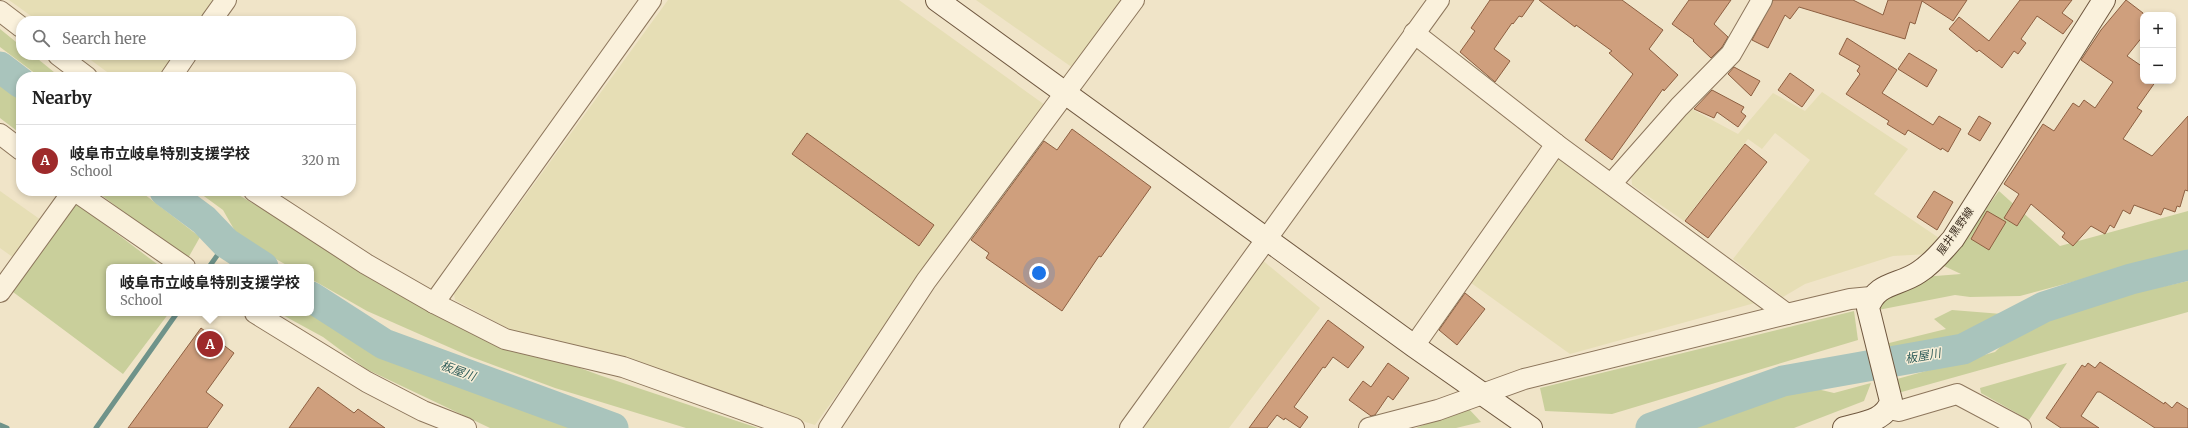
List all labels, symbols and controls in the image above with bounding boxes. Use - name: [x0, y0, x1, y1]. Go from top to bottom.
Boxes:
- map controls: [2140, 12, 2176, 84]
- button: +: [2140, 12, 2176, 48]
- search box: [16, 16, 356, 60]
- icon: search: [30, 27, 52, 49]
- text: Search here: [62, 29, 146, 48]
- button: −: [2140, 48, 2176, 84]
- text: Nearby: [32, 87, 92, 109]
- text: 岐阜市立岐阜特別支援学校: [70, 144, 250, 163]
- text: A: [40, 152, 50, 169]
- text: 320 m: [301, 152, 340, 169]
- text: School: [70, 163, 112, 180]
- street label: 屋井黒野線: [1933, 204, 1977, 258]
- your location: [1029, 263, 1049, 283]
- popup: [106, 264, 314, 316]
- text: 岐阜市立岐阜特別支援学校: [120, 273, 300, 292]
- text: School: [120, 292, 162, 309]
- pin: A: [197, 329, 223, 359]
- water label: 板屋川: [1904, 345, 1944, 366]
- water label: 板屋川: [439, 357, 480, 384]

